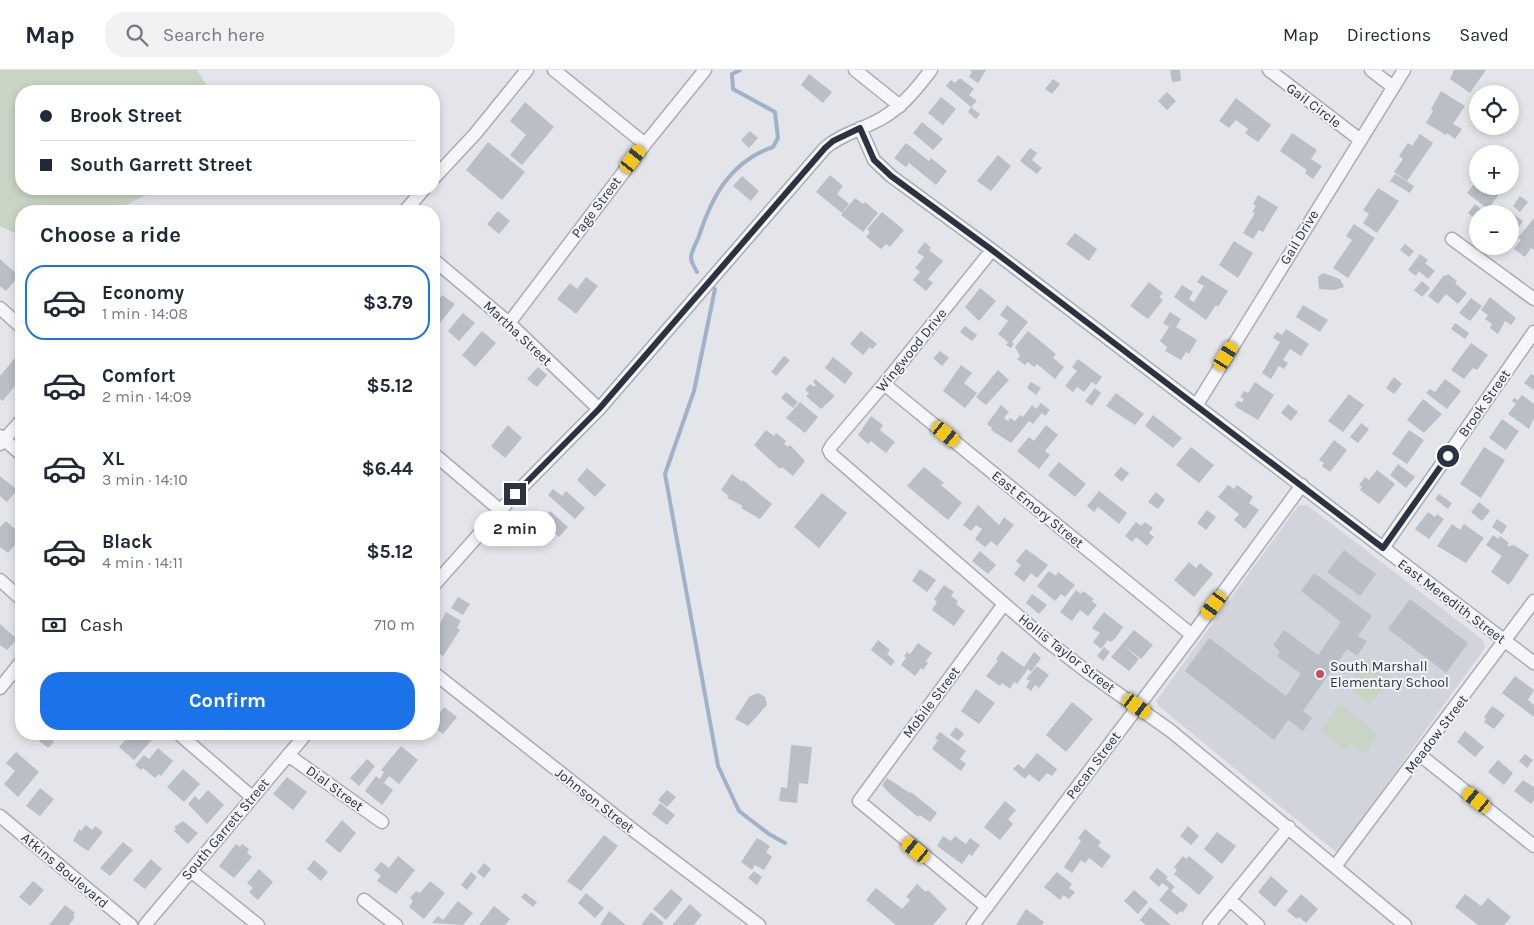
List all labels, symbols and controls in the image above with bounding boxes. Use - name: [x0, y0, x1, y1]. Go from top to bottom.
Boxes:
- search box: [105, 12, 455, 57]
- text: Map: [25, 21, 75, 49]
- icon: search: [123, 21, 151, 49]
- text: Search here: [163, 24, 265, 46]
- text: Map: [1283, 24, 1319, 46]
- text: Directions: [1347, 24, 1431, 46]
- text: Saved: [1459, 24, 1509, 46]
- street label: Gail Circle: [1283, 79, 1344, 132]
- map controls: [1469, 85, 1519, 255]
- button: locate: [1469, 85, 1519, 135]
- text: Brook Street: [70, 105, 182, 127]
- car: [617, 143, 648, 175]
- button: +: [1469, 145, 1519, 195]
- text: South Garrett Street: [70, 154, 252, 176]
- street label: Page Street: [568, 173, 625, 241]
- button: −: [1469, 205, 1519, 255]
- street label: Gail Drive: [1276, 207, 1322, 268]
- text: Choose a ride: [40, 222, 181, 248]
- icon: car: [42, 280, 87, 325]
- text: Economy: [102, 282, 184, 304]
- text: $3.79: [363, 292, 413, 314]
- street label: Martha Street: [480, 297, 556, 370]
- text: 1 min · 14:08: [102, 304, 188, 323]
- street label: Wingwood Drive: [872, 305, 950, 396]
- car: [1211, 339, 1240, 373]
- icon: car: [42, 363, 87, 408]
- text: Comfort: [102, 365, 176, 387]
- street label: Brook Street: [1455, 366, 1514, 440]
- text: $5.12: [366, 375, 413, 397]
- text: 2 min · 14:09: [102, 387, 192, 406]
- car: [929, 419, 962, 449]
- route start: [1437, 445, 1459, 467]
- icon: car: [42, 446, 87, 491]
- text: XL: [102, 448, 124, 470]
- text: $6.44: [362, 458, 413, 480]
- street label: East Emory Street: [988, 467, 1087, 552]
- text: 3 min · 14:10: [102, 470, 188, 489]
- route end: [504, 483, 526, 505]
- callout: 2 min: [474, 512, 556, 546]
- text: 2 min: [493, 519, 537, 538]
- icon: car: [42, 529, 87, 574]
- text: Black: [102, 531, 153, 553]
- text: $5.12: [366, 541, 413, 563]
- text: 4 min · 14:11: [102, 553, 183, 572]
- street label: East Meredith Street: [1394, 555, 1509, 648]
- car: [1199, 588, 1228, 622]
- street label: Hollis Taylor Street: [1015, 610, 1118, 696]
- icon: cash: [40, 611, 68, 639]
- text: Cash: [80, 614, 124, 636]
- text: 710 m: [374, 615, 415, 634]
- place label: South Marshall Elementary School: [1330, 658, 1449, 691]
- street label: Mobile Street: [899, 663, 964, 741]
- marker: South Marshall Elementary School: [1314, 668, 1326, 680]
- button: Confirm: [40, 672, 415, 730]
- car: [1120, 691, 1153, 721]
- street label: Meadow Street: [1401, 691, 1472, 777]
- street label: Pecan Street: [1063, 728, 1124, 802]
- street label: Dial Street: [303, 762, 367, 815]
- street label: Johnson Street: [552, 764, 638, 836]
- street label: South Garrett Street: [178, 775, 273, 884]
- car: [1460, 785, 1493, 815]
- street label: Atkins Boulevard: [18, 829, 112, 912]
- car: [899, 835, 932, 865]

